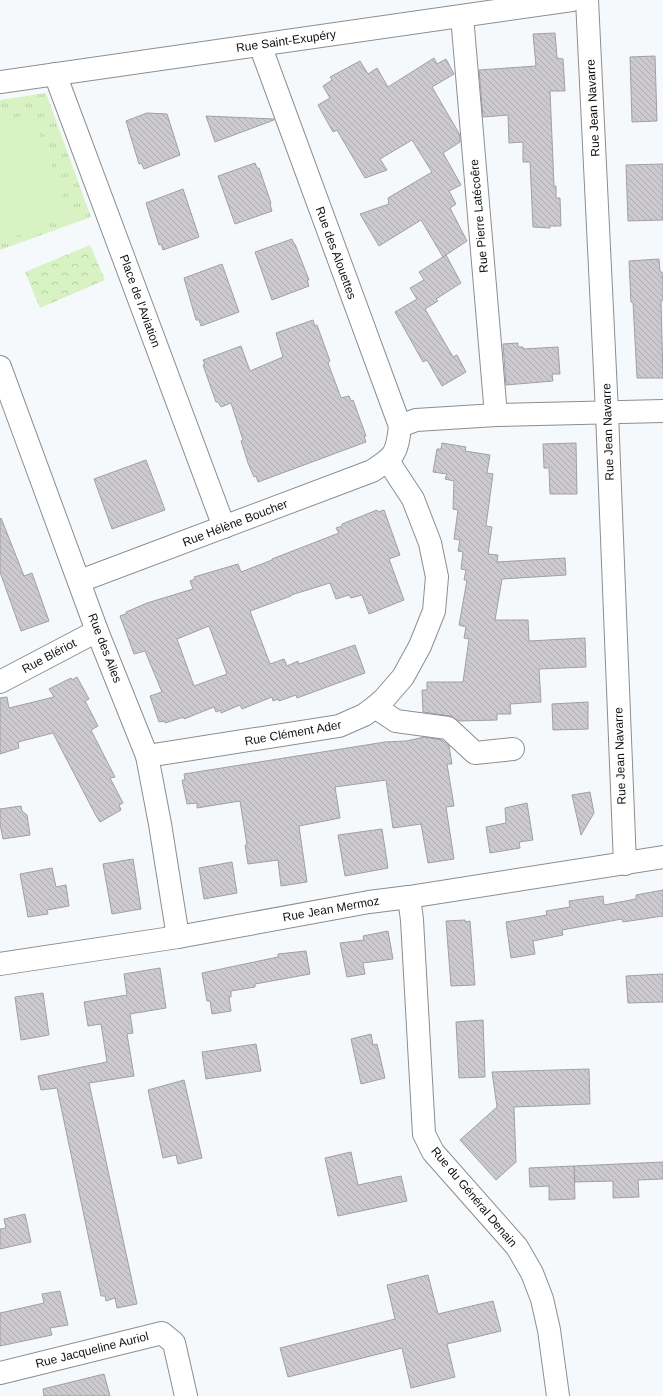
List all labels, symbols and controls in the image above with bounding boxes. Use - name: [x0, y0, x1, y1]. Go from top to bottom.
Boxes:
- street label: Rue Saint-Exupéry: [235, 27, 337, 55]
- street label: Rue Jean Navarre: [583, 59, 603, 157]
- street label: Rue Pierre Latécoêre: [467, 158, 491, 273]
- street label: Rue des Alouettes: [313, 205, 359, 301]
- street label: Place de l'Aviation: [117, 253, 163, 349]
- street label: Rue Jean Navarre: [599, 383, 617, 481]
- street label: Rue Hélène Boucher: [180, 497, 290, 549]
- street label: Rue des Ailes: [85, 611, 125, 685]
- street label: Rue Blériot: [20, 636, 79, 676]
- street label: Rue Jean Navarre: [611, 707, 629, 805]
- street label: Rue Clément Ader: [243, 718, 343, 748]
- street label: Rue Jean Mermoz: [282, 894, 380, 924]
- street label: Rue du Général Denain: [428, 1144, 520, 1250]
- street label: Rue Jacqueline Auriol: [34, 1329, 150, 1371]

